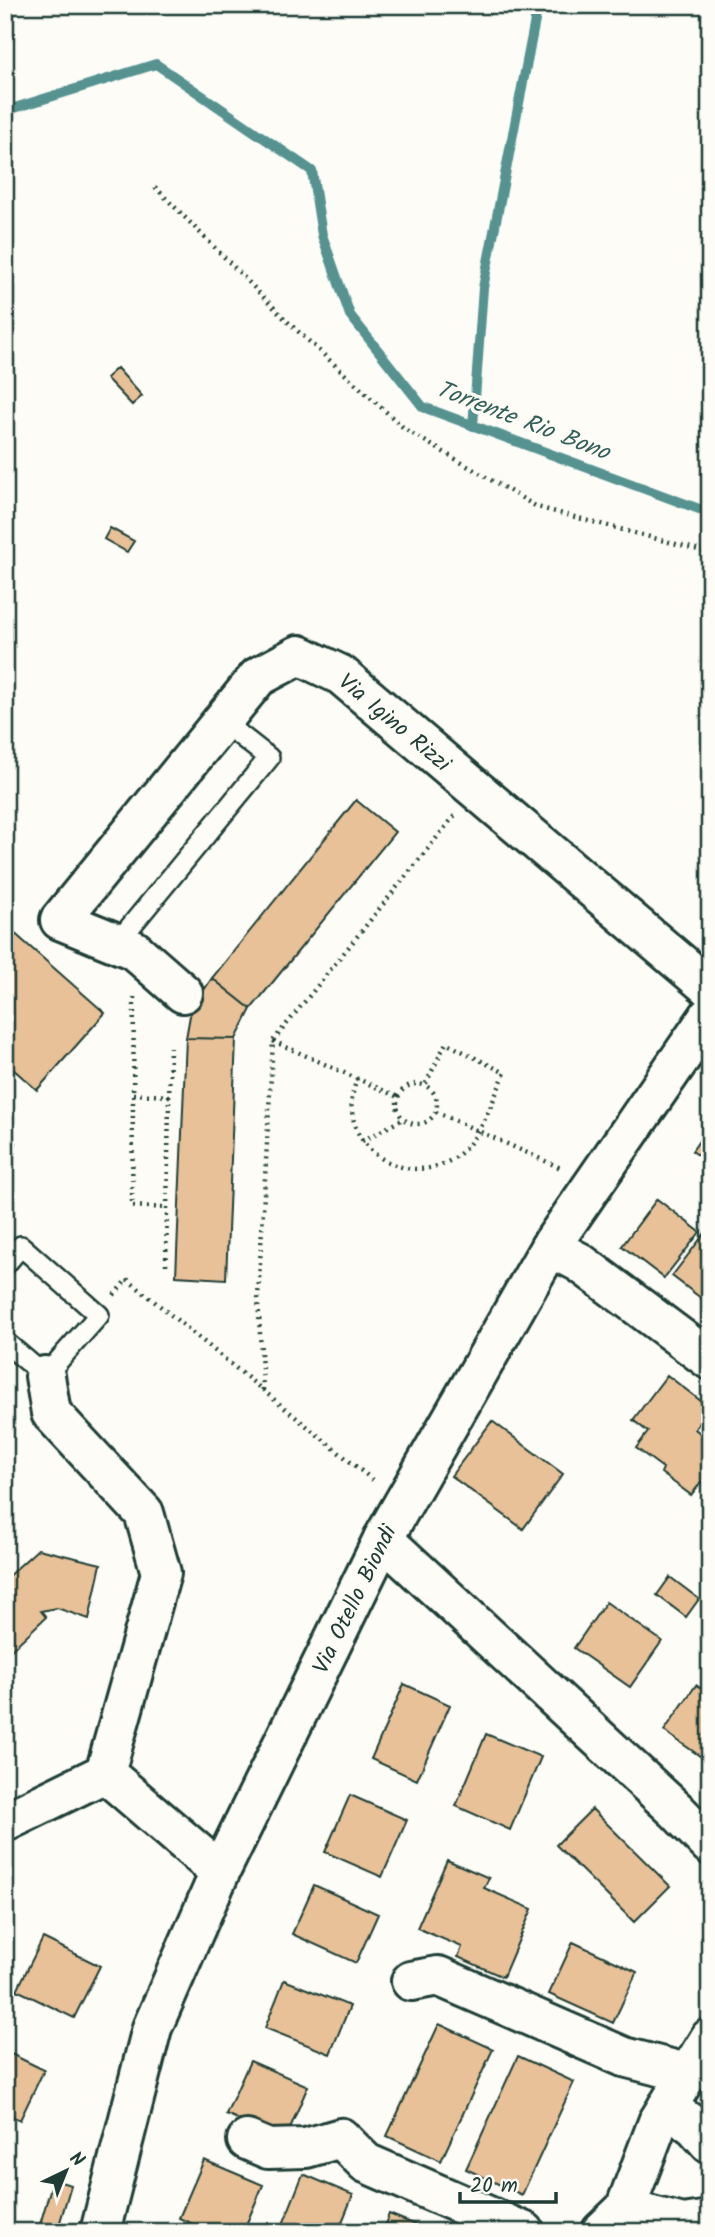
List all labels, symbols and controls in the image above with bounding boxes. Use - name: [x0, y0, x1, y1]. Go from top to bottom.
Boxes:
- water label: Torrente Rio Bono: [430, 370, 617, 473]
- street label: Via Igino Rizzi: [329, 665, 459, 783]
- street label: Via Otello Biondi: [304, 1518, 408, 1680]
- north arrow: [32, 2136, 102, 2206]
- text: N: [62, 2145, 91, 2175]
- scale bar: [460, 2160, 556, 2204]
- text: 20 m: [470, 2170, 518, 2203]

